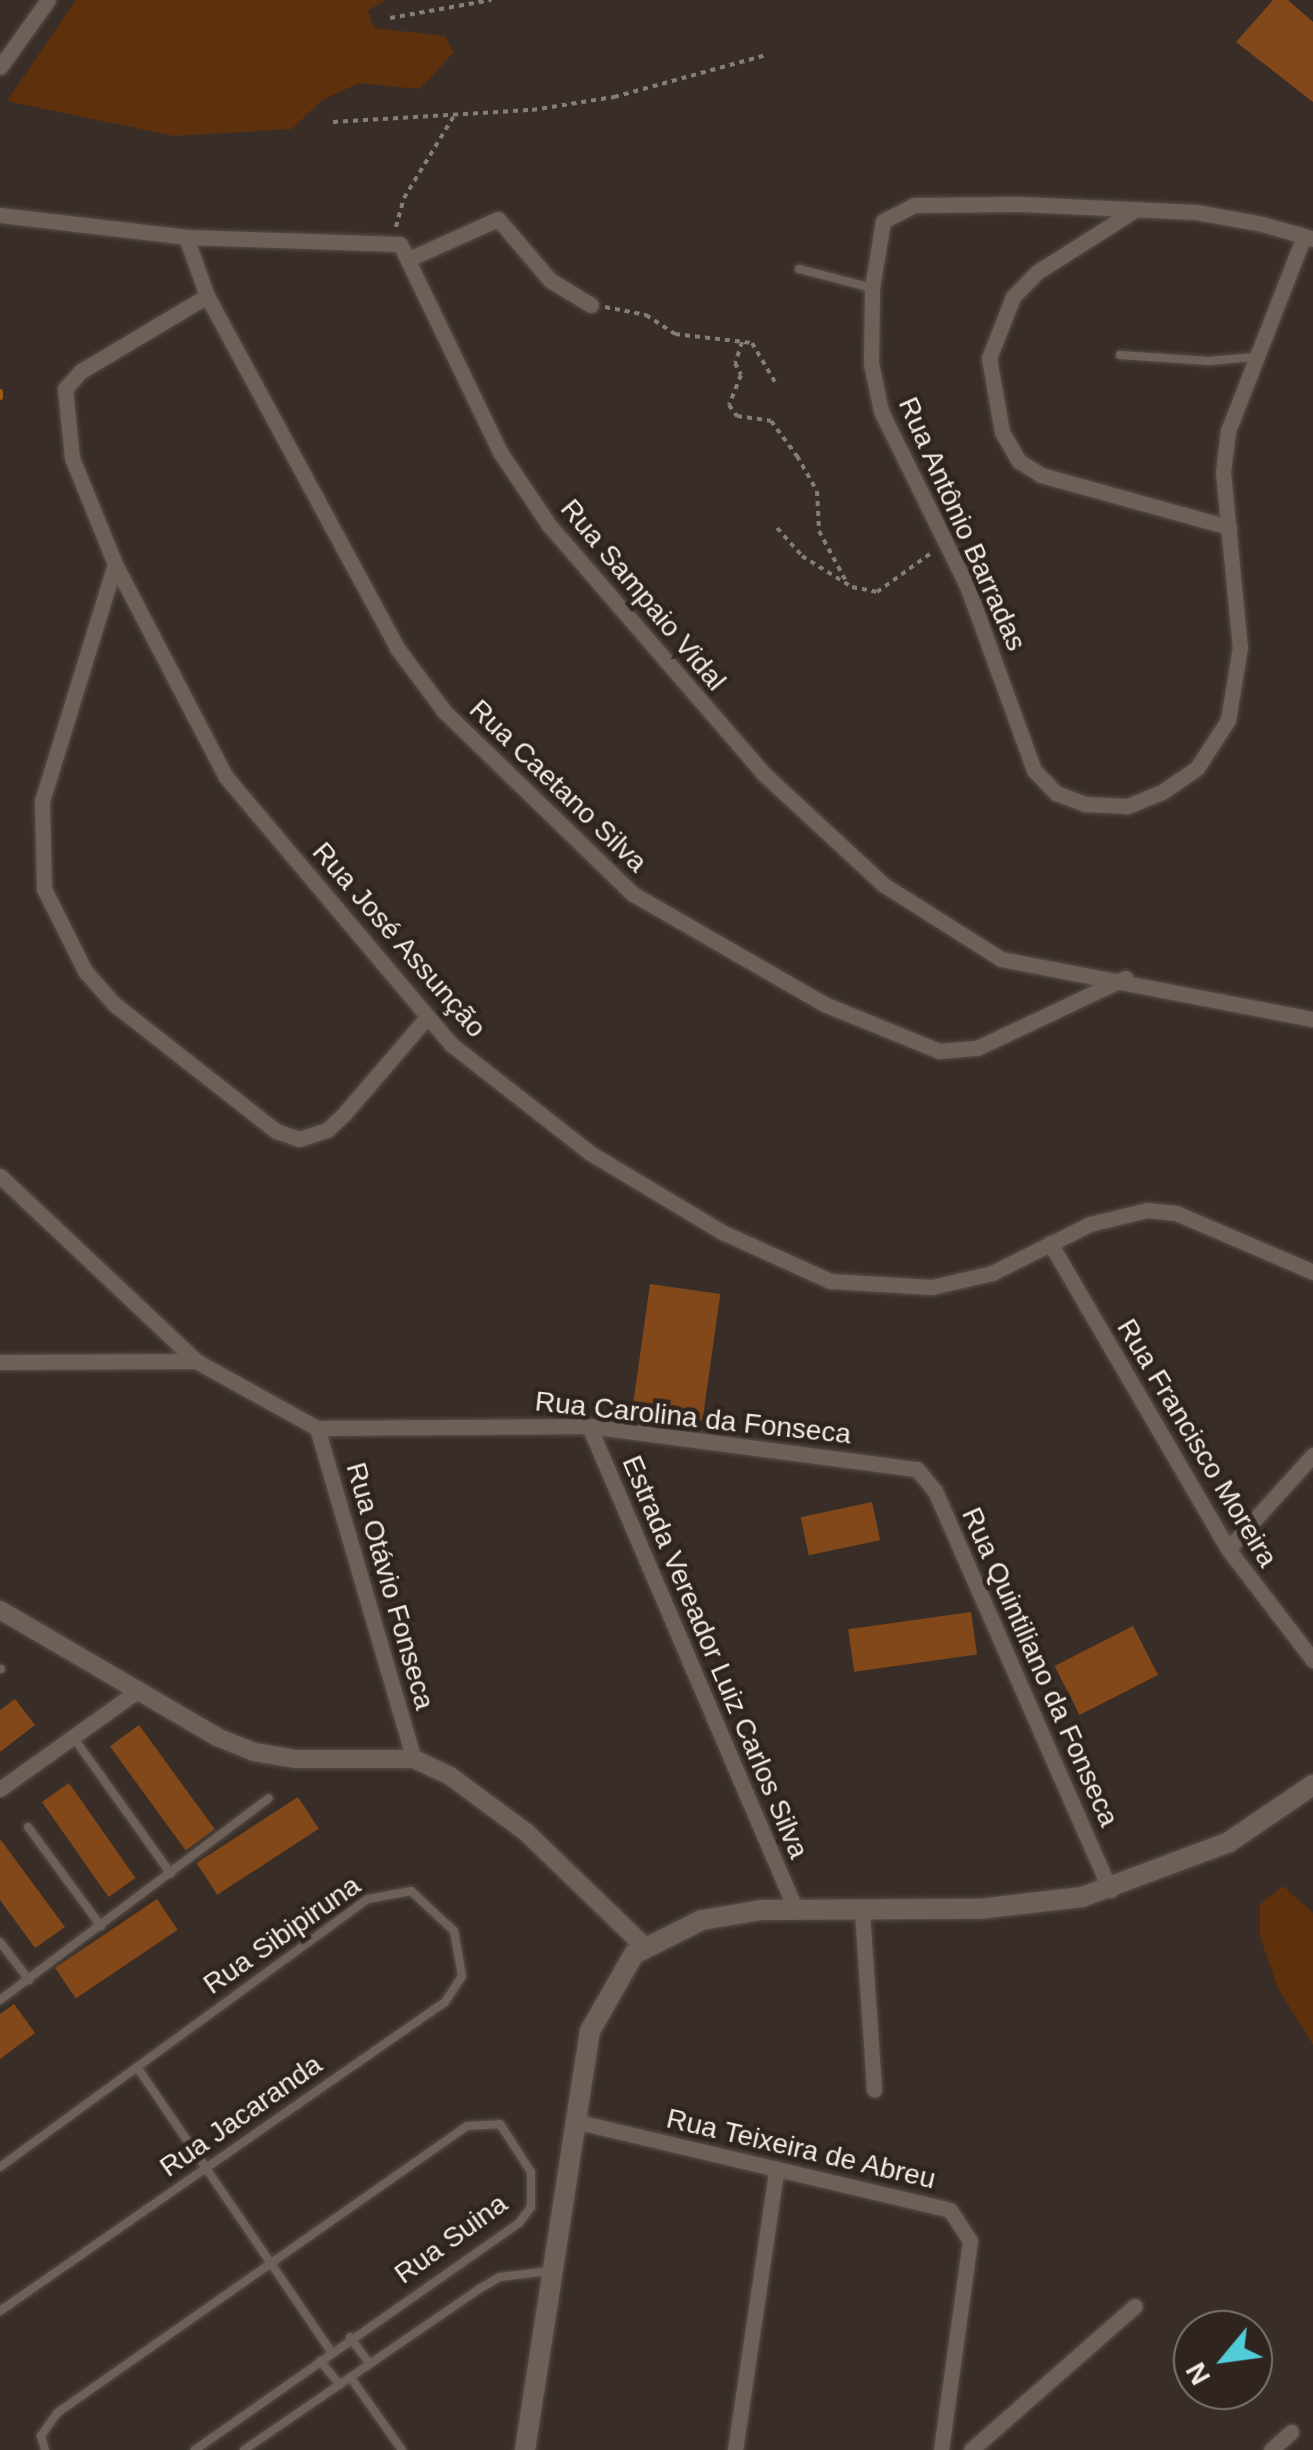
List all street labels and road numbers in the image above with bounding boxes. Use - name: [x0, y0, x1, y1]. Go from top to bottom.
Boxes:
- street label: Rua Antônio Barradas: [891, 391, 1033, 657]
- street label: Rua Sampaio Vidal: [553, 493, 733, 697]
- street label: Rua Caetano Silva: [462, 693, 654, 879]
- street label: Rua José Assunção: [305, 835, 493, 1045]
- street label: Rua Francisco Moreira: [1110, 1313, 1284, 1573]
- street label: Rua Carolina da Fonseca: [533, 1385, 853, 1451]
- street label: Estrada Vereador Luiz Carlos Silva: [615, 1451, 815, 1863]
- street label: Rua Otávio Fonseca: [339, 1459, 441, 1713]
- street label: Rua Quintiliano da Fonseca: [954, 1502, 1126, 1832]
- street label: Rua Sibipiruna: [197, 1869, 367, 2001]
- street label: Rua Jacaranda: [154, 2048, 328, 2184]
- street label: Rua Teixeira de Abreu: [662, 2101, 940, 2197]
- street label: Rua Suina: [388, 2187, 514, 2291]

